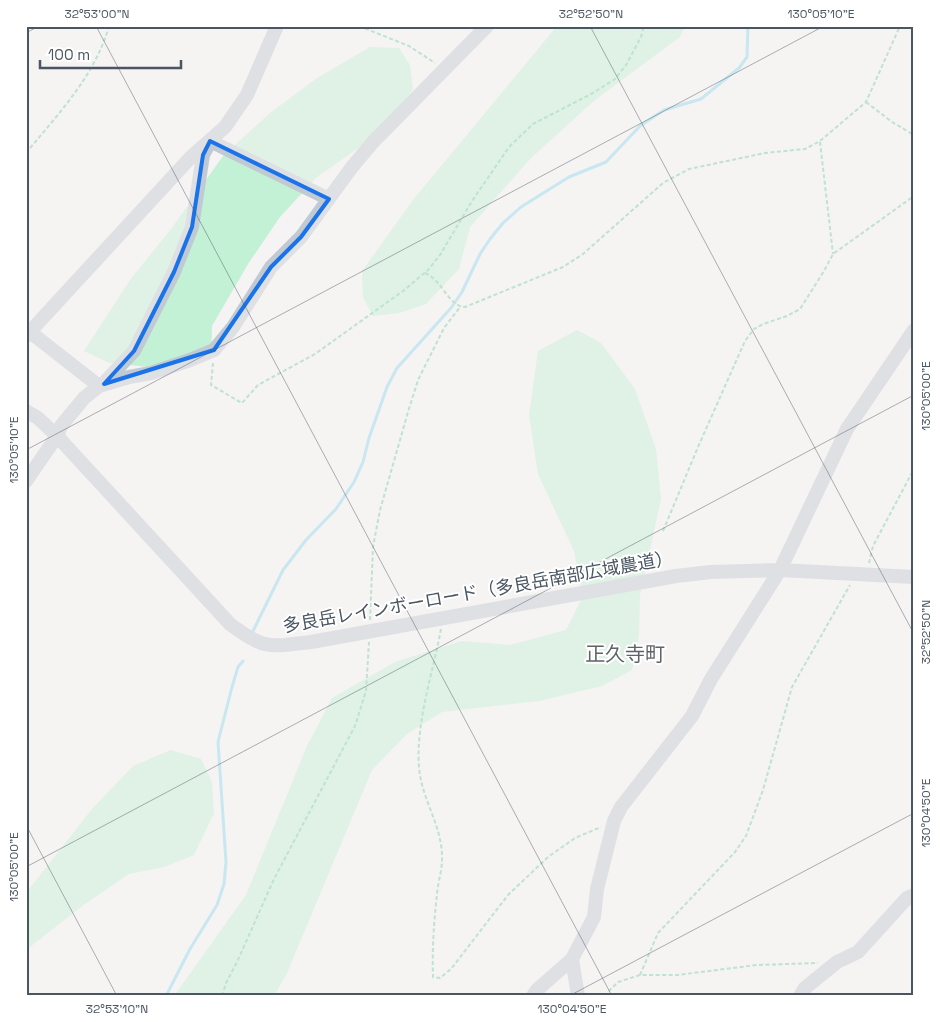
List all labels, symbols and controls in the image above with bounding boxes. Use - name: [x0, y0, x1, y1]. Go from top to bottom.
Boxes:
- text: 32°53'00"N: [65, 6, 129, 22]
- text: 32°52'50"N: [559, 6, 623, 22]
- text: 130°05'10"E: [788, 6, 855, 22]
- scale bar: [40, 38, 181, 70]
- text: 100 m: [48, 45, 90, 64]
- text: 130°05'00"E: [918, 361, 934, 431]
- text: 130°05'10"E: [6, 416, 22, 484]
- street label: 多良岳レインボーロード（多良岳南部広域農道）: [281, 546, 675, 637]
- text: 32°52'50"N: [918, 600, 934, 664]
- district label: 正久寺町: [585, 641, 665, 667]
- text: 130°04'50"E: [918, 778, 934, 848]
- text: 130°05'00"E: [6, 832, 22, 902]
- text: 32°53'10"N: [86, 1001, 148, 1017]
- text: 130°04'50"E: [537, 1001, 607, 1017]

